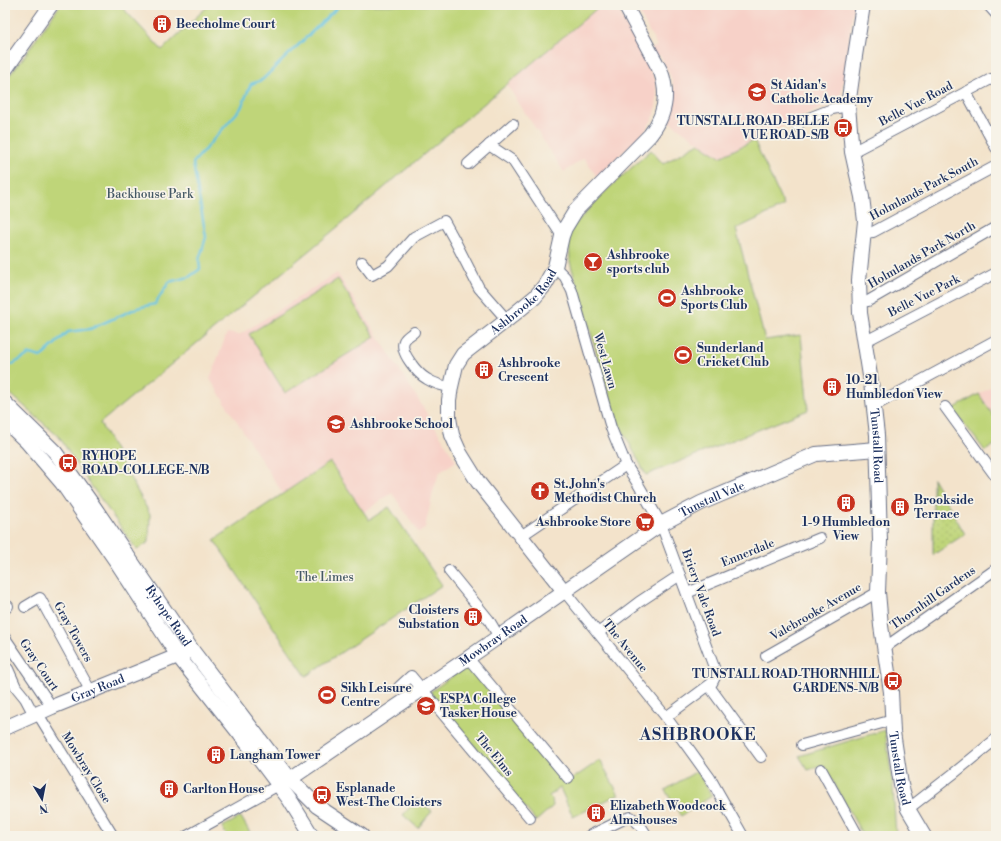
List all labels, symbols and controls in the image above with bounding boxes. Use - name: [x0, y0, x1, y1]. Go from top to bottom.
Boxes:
- building icon: Beecholme Court: [151, 13, 173, 35]
- place label: Beecholme Court: [176, 17, 276, 32]
- place label: St Aidan's Catholic Academy: [771, 78, 874, 107]
- street label: Belle Vue Road: [876, 78, 956, 130]
- school or university icon: St Aidan's Catholic Academy: [746, 81, 768, 103]
- place label: TUNSTALL ROAD-BELLE VUE ROAD-S/B: [677, 114, 829, 143]
- bus stop icon: TUNSTALL ROAD-BELLE VUE ROAD-S/B: [832, 117, 854, 139]
- street label: Holmlands Park South: [867, 154, 981, 224]
- park label: Backhouse Park: [106, 187, 194, 202]
- street label: Holmlands Park North: [866, 218, 978, 292]
- place label: Ashbrooke sports club: [606, 248, 670, 277]
- bar icon: Ashbrooke sports club: [582, 251, 604, 273]
- street label: Ashbrooke Road: [486, 266, 560, 339]
- street label: Belle Vue Park: [885, 271, 963, 321]
- place label: Ashbrooke Sports Club: [680, 284, 748, 313]
- sports icon: Ashbrooke Sports Club: [656, 287, 678, 309]
- street label: West Lawn: [590, 330, 620, 391]
- place label: Sunderland Cricket Club: [697, 341, 769, 370]
- sports icon: Sunderland Cricket Club: [672, 344, 694, 366]
- place label: Ashbrooke Crescent: [497, 356, 561, 385]
- building icon: Ashbrooke Crescent: [473, 359, 495, 381]
- place label: 10-21 Humbledon View: [846, 373, 943, 402]
- building icon: 10-21 Humbledon View: [821, 376, 843, 398]
- street label: Tunstall Road: [867, 408, 886, 484]
- school or university icon: Ashbrooke School: [325, 413, 347, 435]
- place label: Ashbrooke School: [349, 417, 453, 432]
- place label: RYHOPE ROAD-COLLEGE-N/B: [82, 449, 210, 478]
- bus stop icon: RYHOPE ROAD-COLLEGE-N/B: [57, 452, 79, 474]
- place label: St. John's Methodist Church: [554, 477, 657, 506]
- street label: Tunstall Vale: [677, 478, 747, 521]
- church icon: St. John's Methodist Church: [529, 480, 551, 502]
- building icon: 1-9 Humbledon View: [835, 492, 857, 514]
- place label: Brookside Terrace: [914, 493, 974, 522]
- building icon: Brookside Terrace: [889, 496, 911, 518]
- supermarket icon: Ashbrooke Store: [634, 511, 656, 533]
- place label: Ashbrooke Store: [535, 515, 632, 530]
- place label: 1-9 Humbledon View: [802, 515, 891, 544]
- street label: Ennerdale: [719, 536, 777, 570]
- street label: Briery Vale Road: [678, 547, 724, 639]
- street label: Thornhill Gardens: [887, 563, 979, 633]
- park label: The Limes: [296, 570, 354, 585]
- street label: Valebrooke Avenue: [767, 580, 864, 645]
- street label: Ryhope Road: [142, 582, 195, 649]
- street label: Gray Towers: [50, 599, 96, 665]
- place label: Cloisters Substation: [398, 603, 460, 632]
- building icon: Cloisters Substation: [462, 606, 484, 628]
- street label: Mowbray Road: [456, 612, 530, 669]
- street label: The Avenue: [599, 617, 651, 675]
- street label: Gray Court: [16, 636, 62, 695]
- place label: TUNSTALL ROAD-THORNHILL GARDENS-N/B: [692, 667, 879, 696]
- bus stop icon: TUNSTALL ROAD-THORNHILL GARDENS-N/B: [882, 670, 904, 692]
- street label: Gray Road: [69, 671, 127, 706]
- place label: Sikh Leisure Centre: [341, 681, 412, 710]
- sports icon: Sikh Leisure Centre: [316, 684, 338, 706]
- place label: ESPA College Tasker House: [440, 692, 518, 721]
- school or university icon: ESPA College Tasker House: [415, 695, 437, 717]
- district label: ASHBROOKE: [639, 725, 756, 745]
- street label: Mowbray Close: [58, 729, 114, 807]
- street label: The Elms: [472, 730, 516, 780]
- street label: Tunstall Road: [886, 730, 914, 807]
- building icon: Langham Tower: [205, 744, 227, 766]
- place label: Langham Tower: [230, 748, 321, 763]
- building icon: Carlton House: [158, 778, 180, 800]
- north arrow: [22, 779, 62, 819]
- place label: Esplanade West-The Cloisters: [335, 781, 442, 810]
- place label: Carlton House: [183, 782, 265, 797]
- bus stop icon: Esplanade West-The Cloisters: [311, 784, 333, 806]
- place label: Elizabeth Woodcock Almshouses: [609, 799, 727, 828]
- text: N: [38, 800, 49, 816]
- building icon: Elizabeth Woodcock Almshouses: [585, 802, 607, 824]

